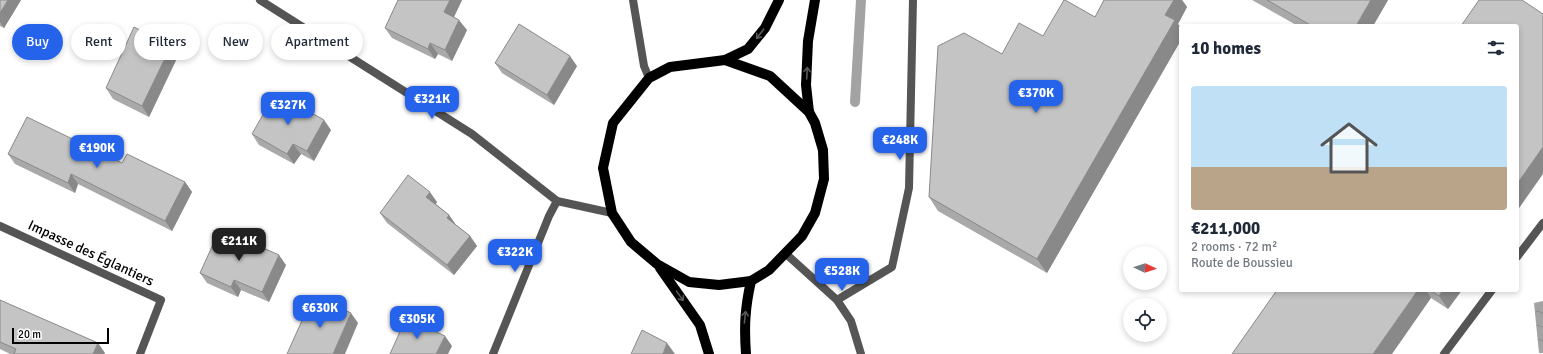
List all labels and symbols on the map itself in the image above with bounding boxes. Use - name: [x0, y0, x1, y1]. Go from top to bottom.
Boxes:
- one-way arrow: [756, 28, 764, 39]
- one-way arrow: [803, 67, 810, 80]
- pin: €370K: [1008, 80, 1064, 114]
- pin: €321K: [404, 86, 460, 120]
- pin: €327K: [260, 92, 316, 126]
- pin: €248K: [872, 127, 928, 161]
- pin: €190K: [69, 135, 125, 169]
- street label: Impasse des Églantiers: [25, 216, 157, 290]
- pin: €211K: [211, 228, 267, 262]
- pin: €322K: [487, 239, 543, 273]
- north arrow: [1123, 246, 1167, 290]
- pin: €528K: [814, 258, 870, 292]
- one-way arrow: [676, 290, 684, 301]
- pin: €630K: [292, 295, 348, 329]
- pin: €305K: [389, 306, 445, 340]
- one-way arrow: [741, 311, 749, 324]
- scale bar: [12, 326, 109, 345]

